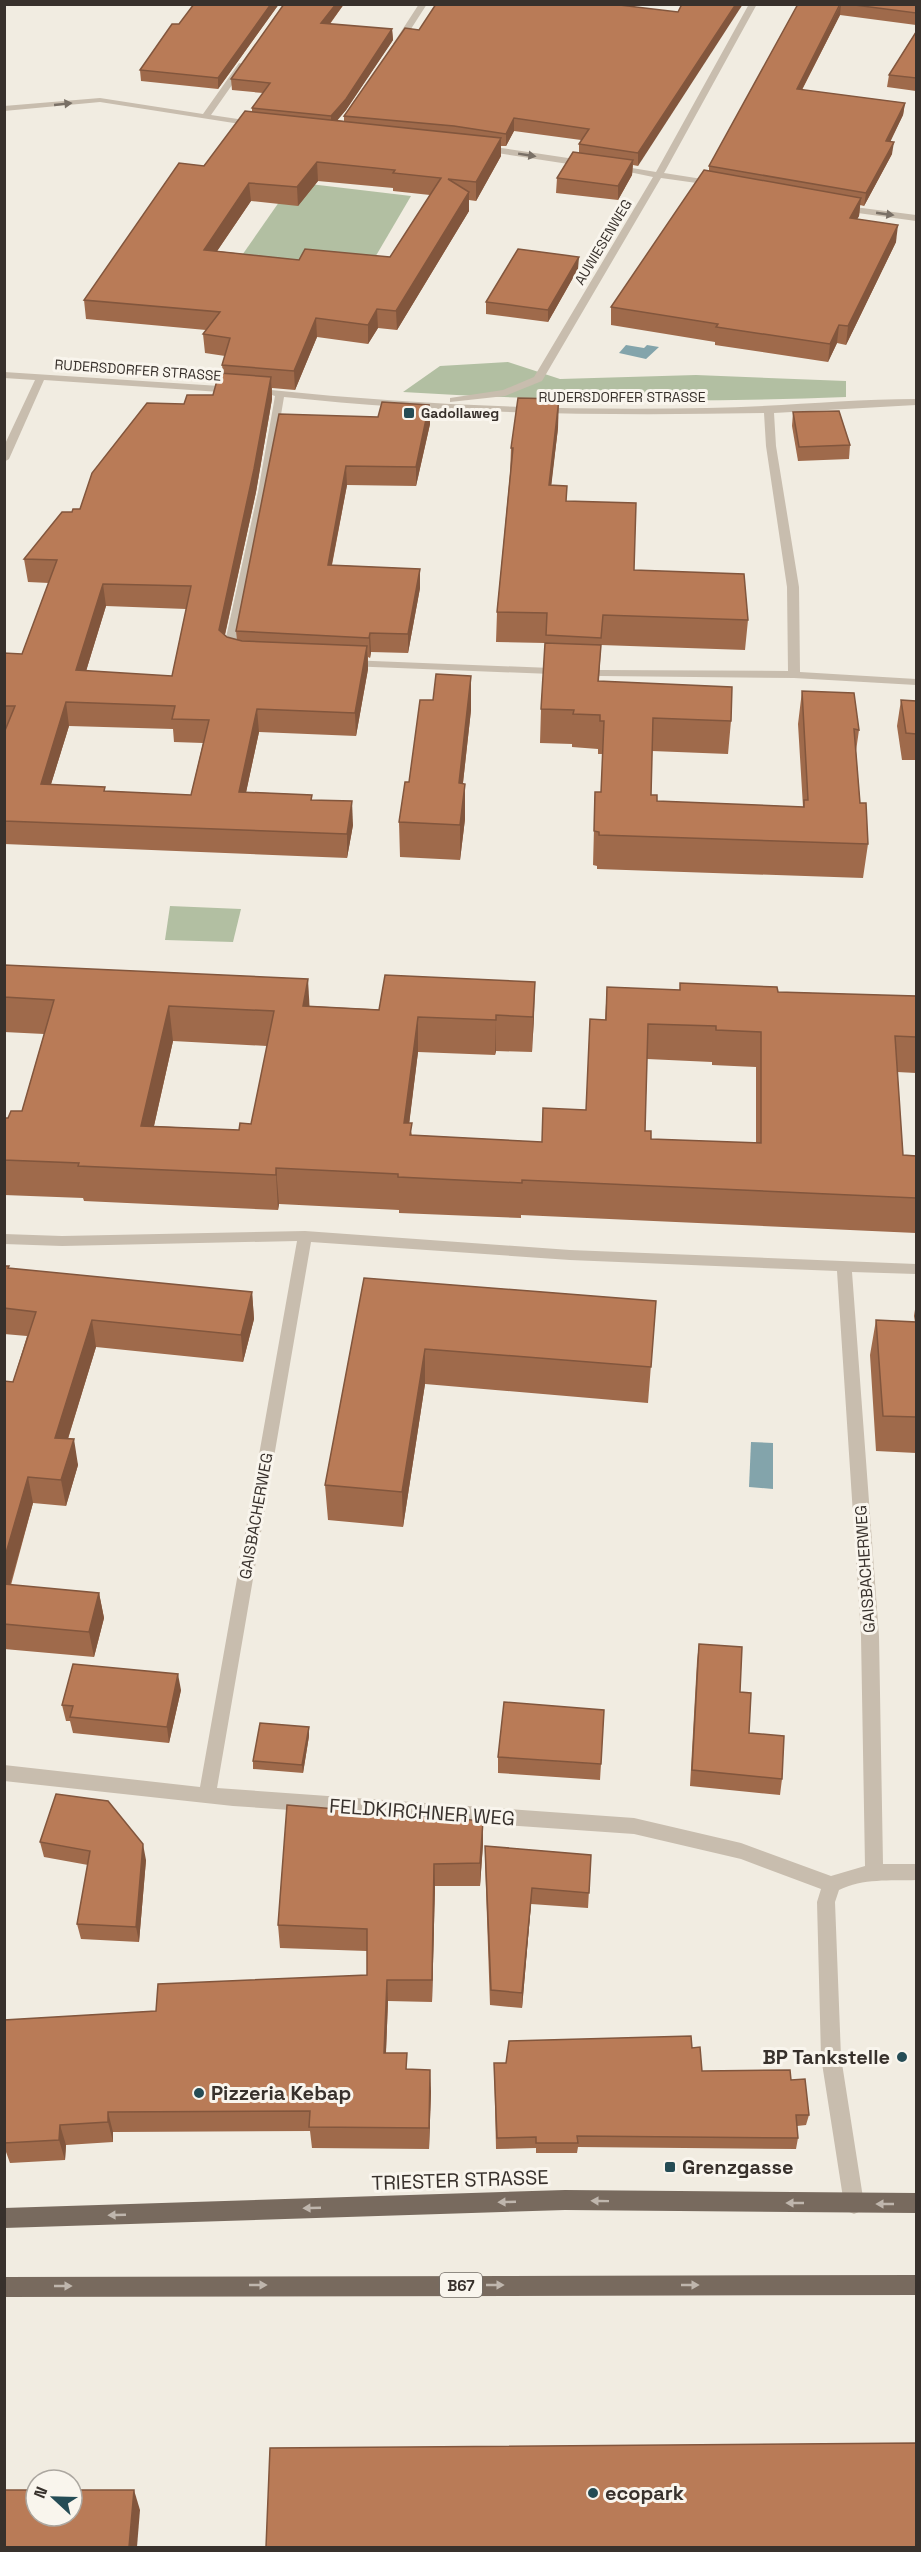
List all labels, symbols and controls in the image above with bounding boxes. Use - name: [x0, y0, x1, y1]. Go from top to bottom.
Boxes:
- one-way arrow: [53, 99, 72, 109]
- one-way arrow: [517, 151, 536, 160]
- street label: AUWIESENWEG: [570, 196, 636, 288]
- one-way arrow: [875, 209, 894, 219]
- street label: RUDERSDORFER STRASSE: [54, 355, 222, 385]
- street label: RUDERSDORFER STRASSE: [538, 388, 706, 406]
- place label: Gadollaweg: [421, 404, 499, 422]
- marker: Gadollaweg: [402, 406, 416, 420]
- street label: GAISBACHERWEG: [235, 1451, 277, 1581]
- street label: GAISBACHERWEG: [850, 1504, 880, 1634]
- street label: FELDKIRCHNER WEG: [328, 1793, 516, 1831]
- place label: BP Tankstelle: [762, 2044, 890, 2070]
- marker: BP Tankstelle: [895, 2050, 909, 2064]
- place label: Pizzeria Kebap: [211, 2080, 351, 2106]
- marker: Pizzeria Kebap: [192, 2086, 206, 2100]
- place label: Grenzgasse: [682, 2154, 794, 2180]
- marker: Grenzgasse: [663, 2160, 677, 2174]
- street label: TRIESTER STRASSE: [371, 2164, 549, 2196]
- one-way arrow: [591, 2196, 610, 2206]
- one-way arrow: [497, 2197, 516, 2207]
- one-way arrow: [786, 2198, 805, 2208]
- one-way arrow: [876, 2199, 895, 2208]
- one-way arrow: [302, 2204, 321, 2213]
- one-way arrow: [108, 2210, 127, 2219]
- road number: B67: [440, 2273, 482, 2297]
- one-way arrow: [248, 2280, 267, 2290]
- one-way arrow: [485, 2280, 504, 2290]
- one-way arrow: [680, 2280, 699, 2290]
- one-way arrow: [53, 2281, 72, 2291]
- north arrow: [24, 2468, 84, 2528]
- place label: ecopark: [605, 2480, 684, 2506]
- text: N: [29, 2484, 52, 2501]
- marker: ecopark: [586, 2486, 600, 2500]

